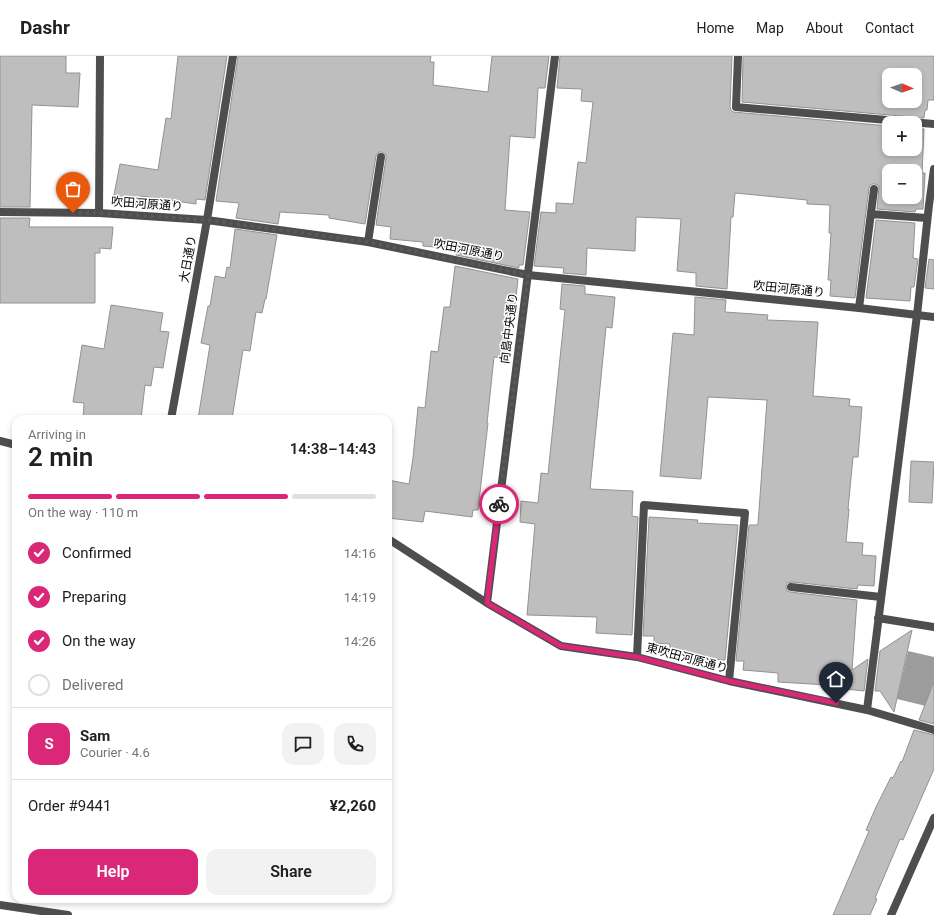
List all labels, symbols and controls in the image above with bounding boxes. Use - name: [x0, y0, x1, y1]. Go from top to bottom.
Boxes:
- text: Dashr: [20, 16, 70, 39]
- text: Home: [696, 20, 734, 36]
- text: Map: [756, 20, 784, 36]
- text: About: [806, 20, 843, 36]
- text: Contact: [865, 20, 914, 36]
- north arrow: [882, 68, 922, 108]
- map controls: [882, 68, 922, 204]
- button: +: [882, 116, 922, 156]
- button: −: [882, 164, 922, 204]
- pin: [56, 172, 90, 213]
- icon: bag: [62, 178, 84, 200]
- street label: 吹田河原通り: [111, 195, 183, 213]
- street label: 大日通り: [177, 234, 199, 284]
- street label: 吹田河原通り: [432, 236, 506, 264]
- street label: 吹田河原通り: [752, 278, 826, 300]
- street label: 向島中央通り: [498, 291, 520, 365]
- text: Arriving in: [28, 427, 86, 442]
- text: 14:38–14:43: [290, 440, 376, 458]
- text: 2 min: [28, 442, 93, 472]
- courier: [479, 484, 519, 524]
- icon: bike: [488, 493, 510, 515]
- text: On the way · 110 m: [28, 505, 138, 520]
- icon: check: [28, 542, 50, 564]
- text: Confirmed: [62, 544, 132, 562]
- text: 14:16: [344, 546, 376, 561]
- icon: check: [28, 586, 50, 608]
- text: Preparing: [62, 588, 126, 606]
- text: 14:19: [344, 590, 376, 605]
- icon: check: [28, 630, 50, 652]
- text: On the way: [62, 632, 136, 650]
- text: 14:26: [344, 634, 376, 649]
- street label: 東吹田河原通り: [645, 640, 729, 676]
- pin: [819, 662, 853, 703]
- icon: home: [825, 668, 847, 690]
- text: Delivered: [62, 676, 124, 694]
- button: chat: [282, 723, 324, 765]
- button: phone: [334, 723, 376, 765]
- text: Sam: [80, 727, 110, 745]
- text: S: [44, 735, 54, 753]
- text: Courier · 4.6: [80, 745, 150, 760]
- text: Order #9441: [28, 797, 111, 815]
- text: ¥2,260: [330, 797, 376, 815]
- button: Help: [28, 849, 198, 895]
- button: Share: [206, 849, 376, 895]

